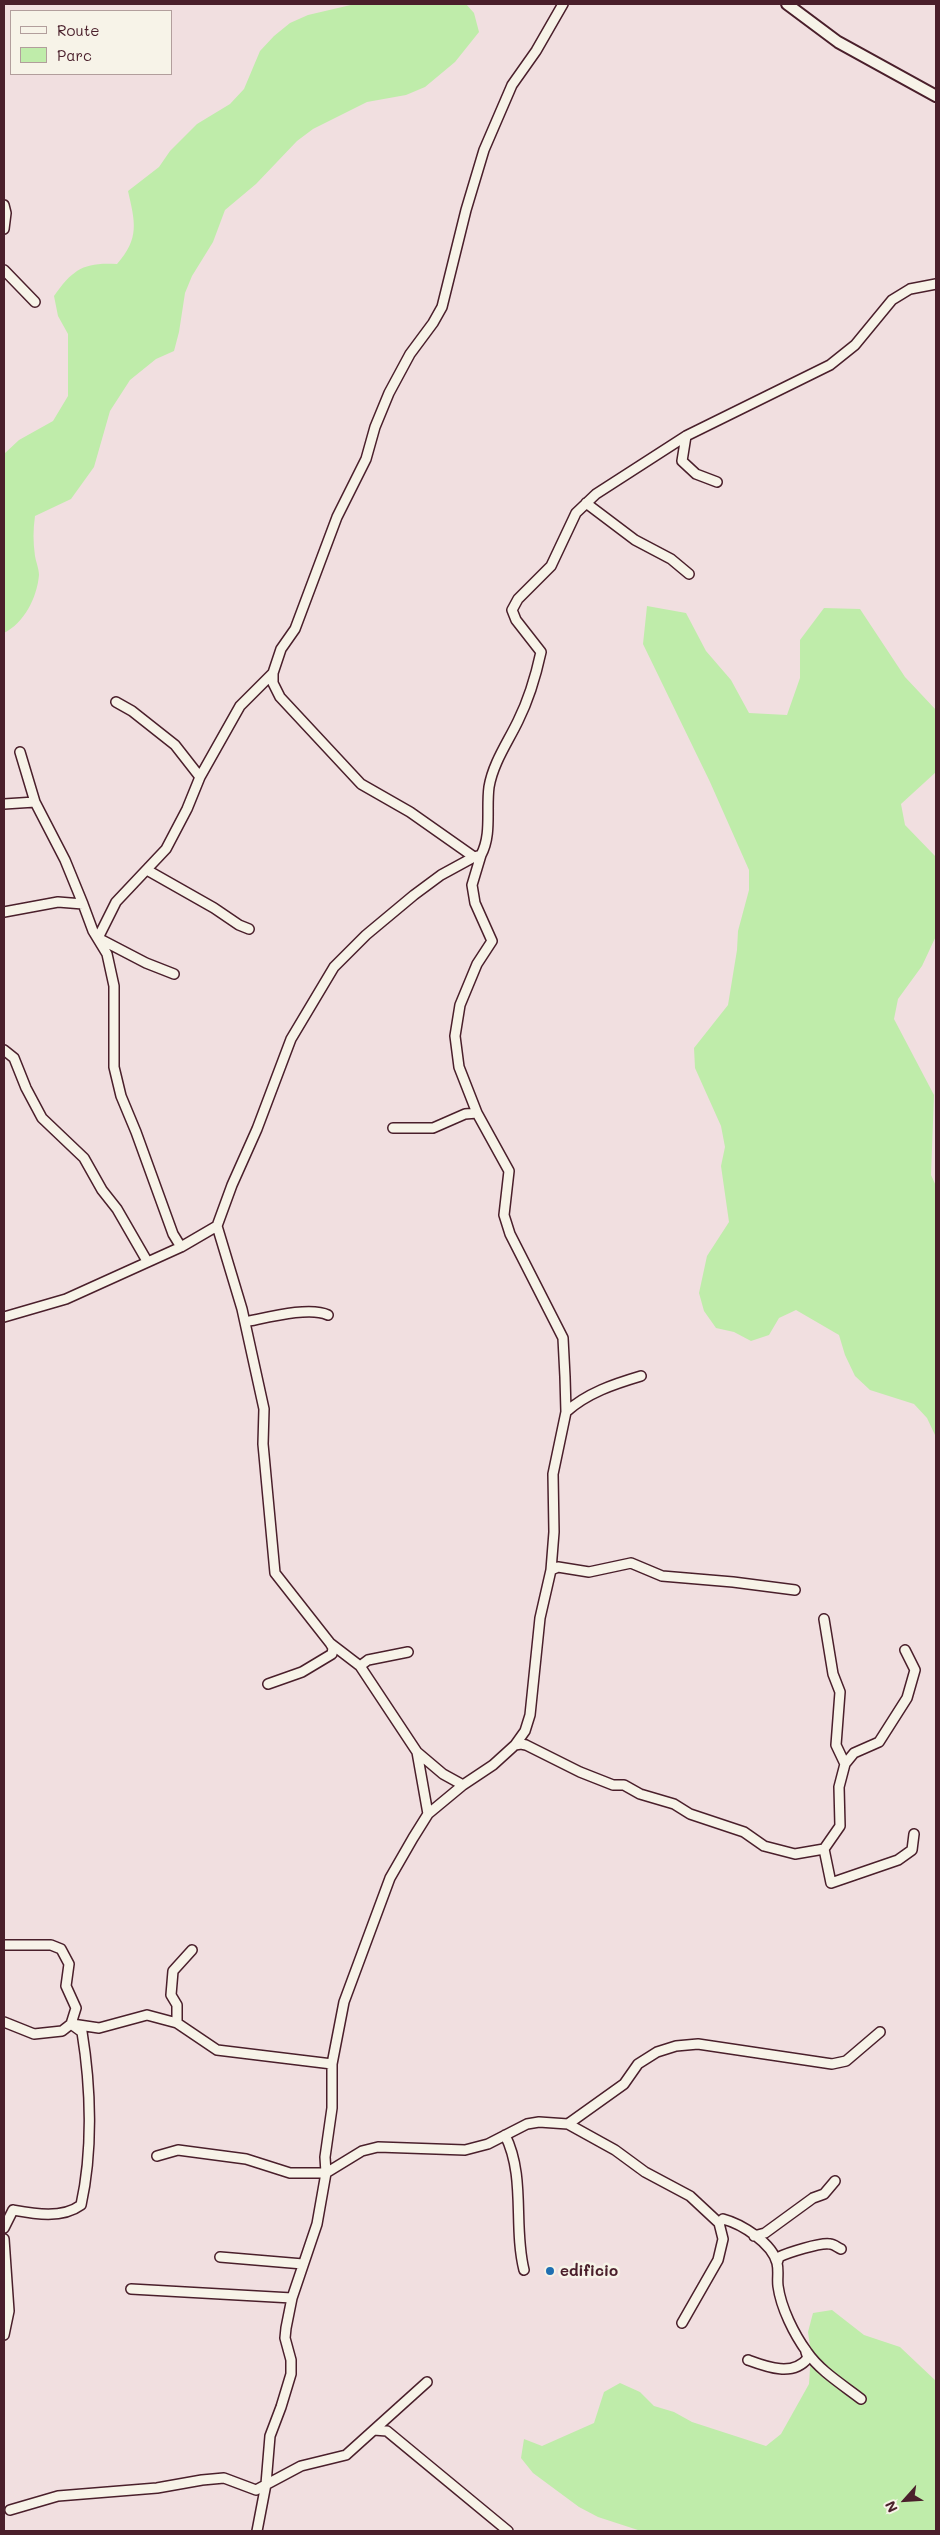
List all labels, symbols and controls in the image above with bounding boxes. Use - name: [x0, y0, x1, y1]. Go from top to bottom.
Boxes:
- legend: [10, 10, 172, 75]
- text: Route: [57, 20, 100, 40]
- text: Parc: [57, 45, 92, 65]
- place label: edificio: [560, 2262, 618, 2280]
- marker: edificio: [544, 2265, 556, 2277]
- north arrow: [880, 2475, 930, 2525]
- text: N: [880, 2498, 902, 2516]

